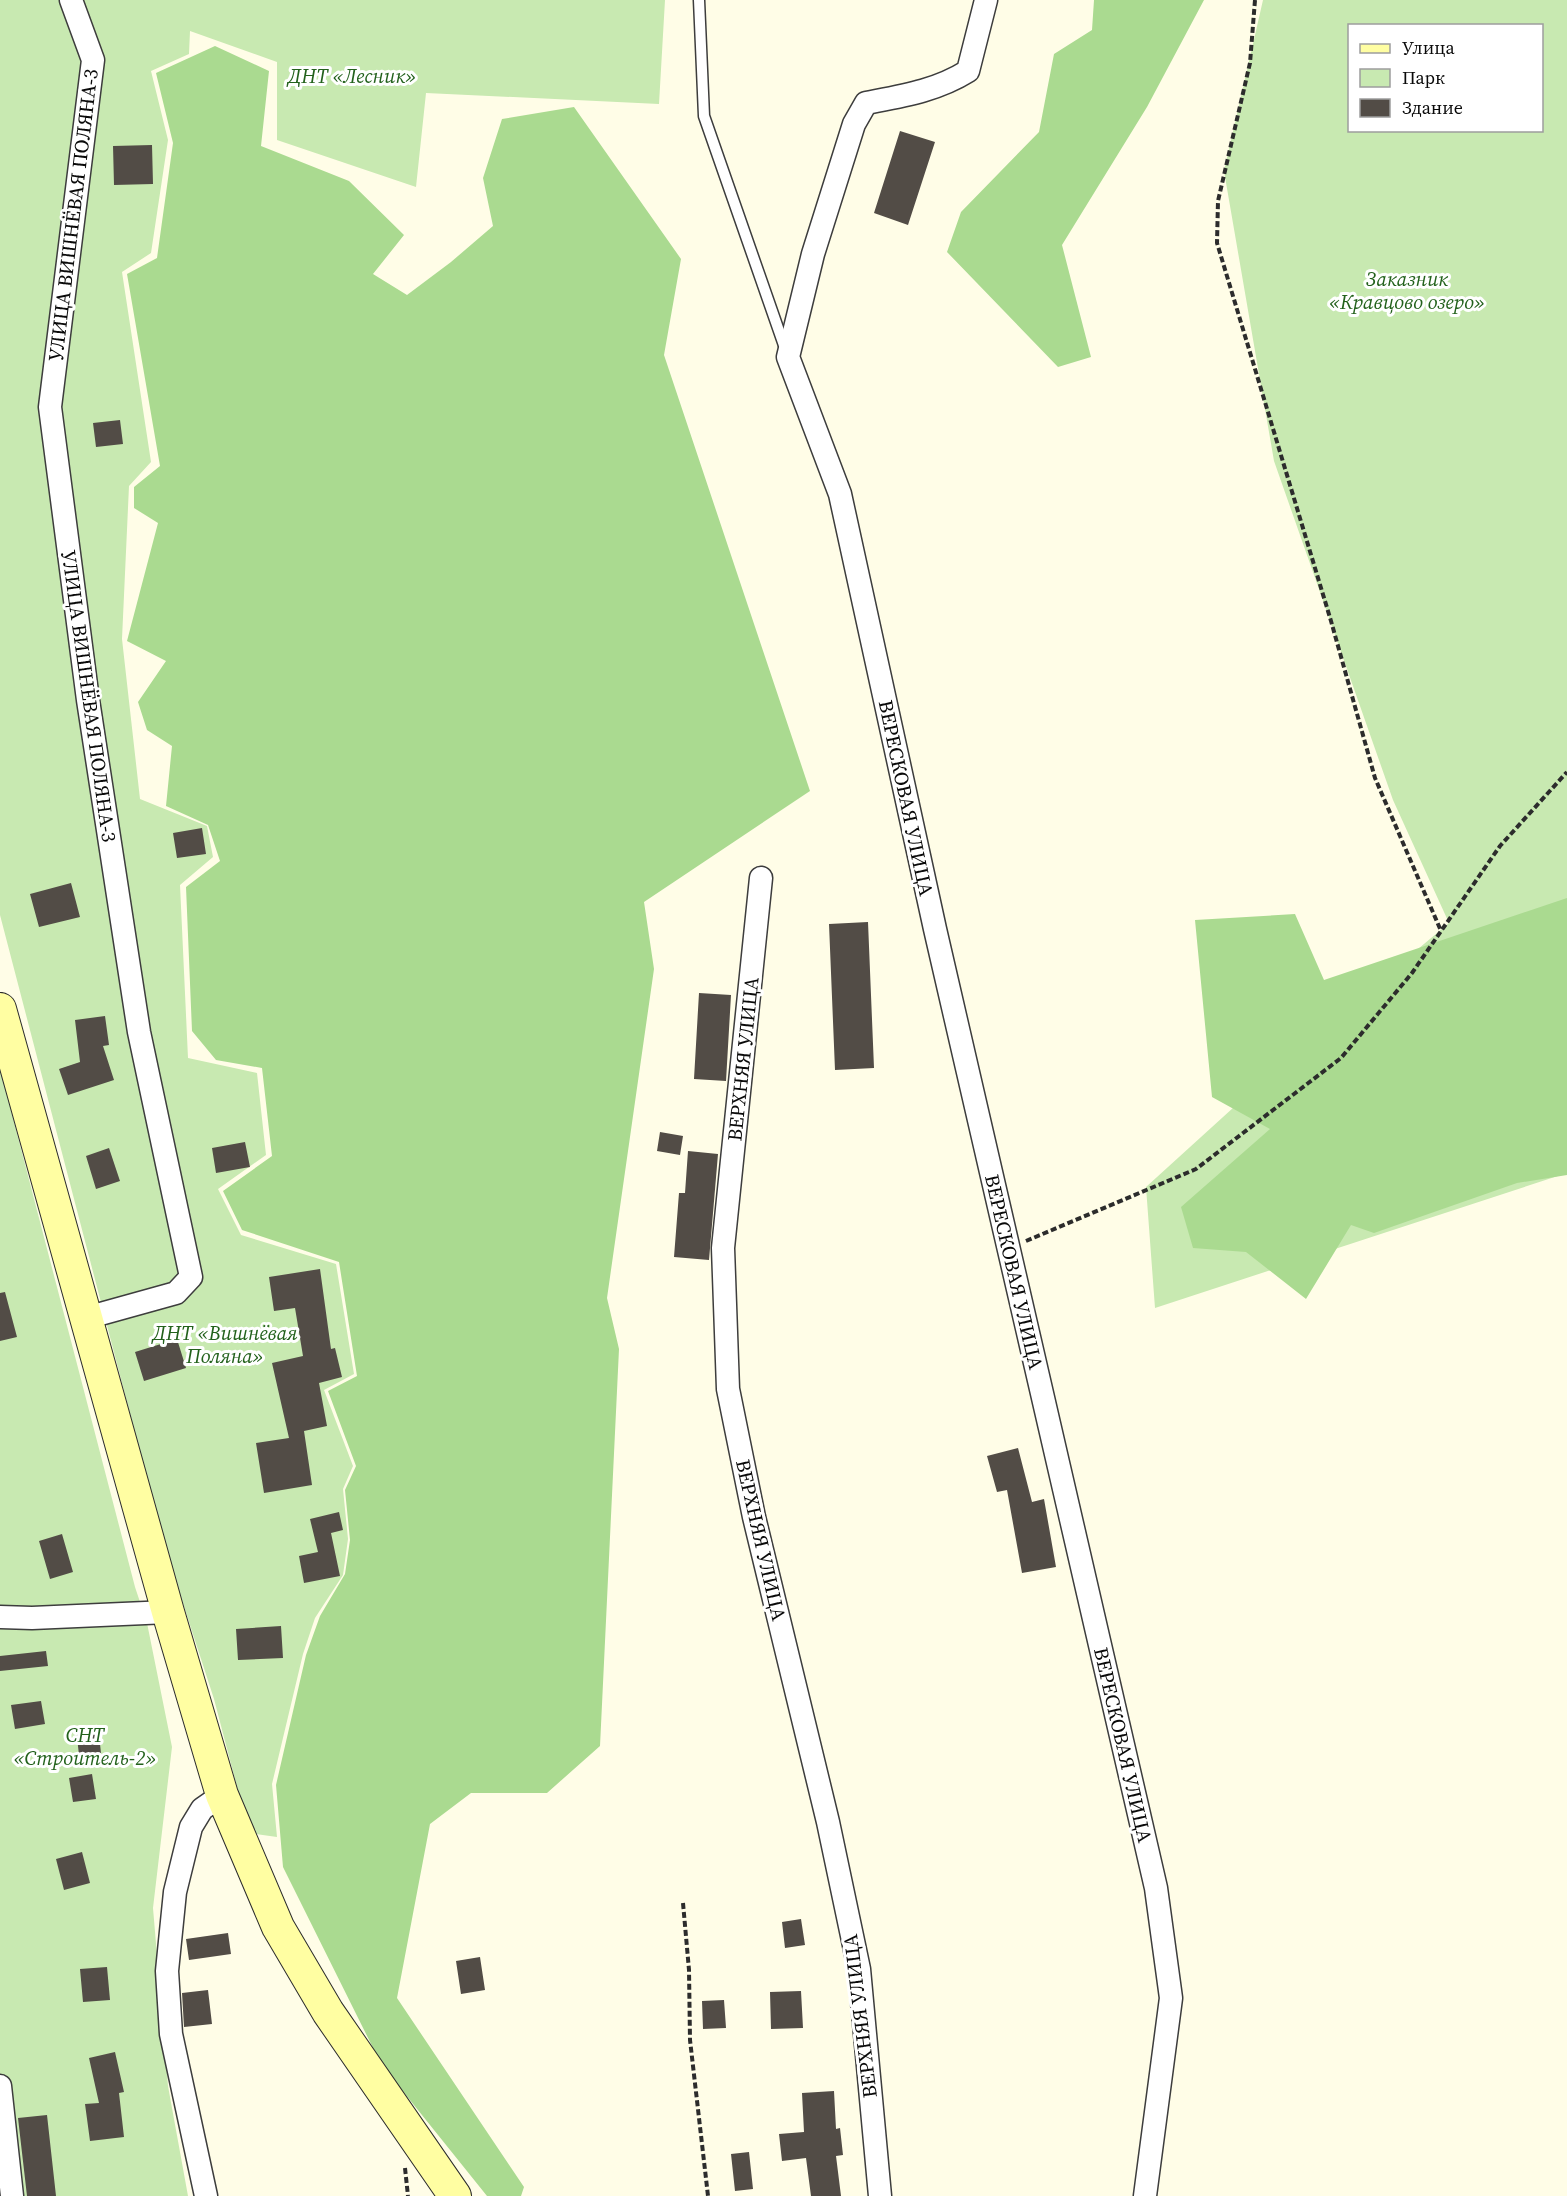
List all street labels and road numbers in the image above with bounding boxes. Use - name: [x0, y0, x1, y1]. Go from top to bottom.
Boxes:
- street label: УЛИЦА ВИШНЁВАЯ ПОЛЯНА-3: [41, 67, 105, 363]
- street label: УЛИЦА ВИШНЁВАЯ ПОЛЯНА-3: [55, 548, 123, 844]
- street label: ВЕРЕСКОВАЯ УЛИЦА: [872, 698, 941, 899]
- street label: ВЕРХНЯЯ УЛИЦА: [720, 975, 766, 1142]
- street label: ВЕРЕСКОВАЯ УЛИЦА: [978, 1172, 1050, 1373]
- street label: ВЕРХНЯЯ УЛИЦА: [729, 1457, 793, 1624]
- street label: ВЕРЕСКОВАЯ УЛИЦА: [1087, 1645, 1159, 1846]
- street label: ВЕРХНЯЯ УЛИЦА: [836, 1932, 884, 2100]

